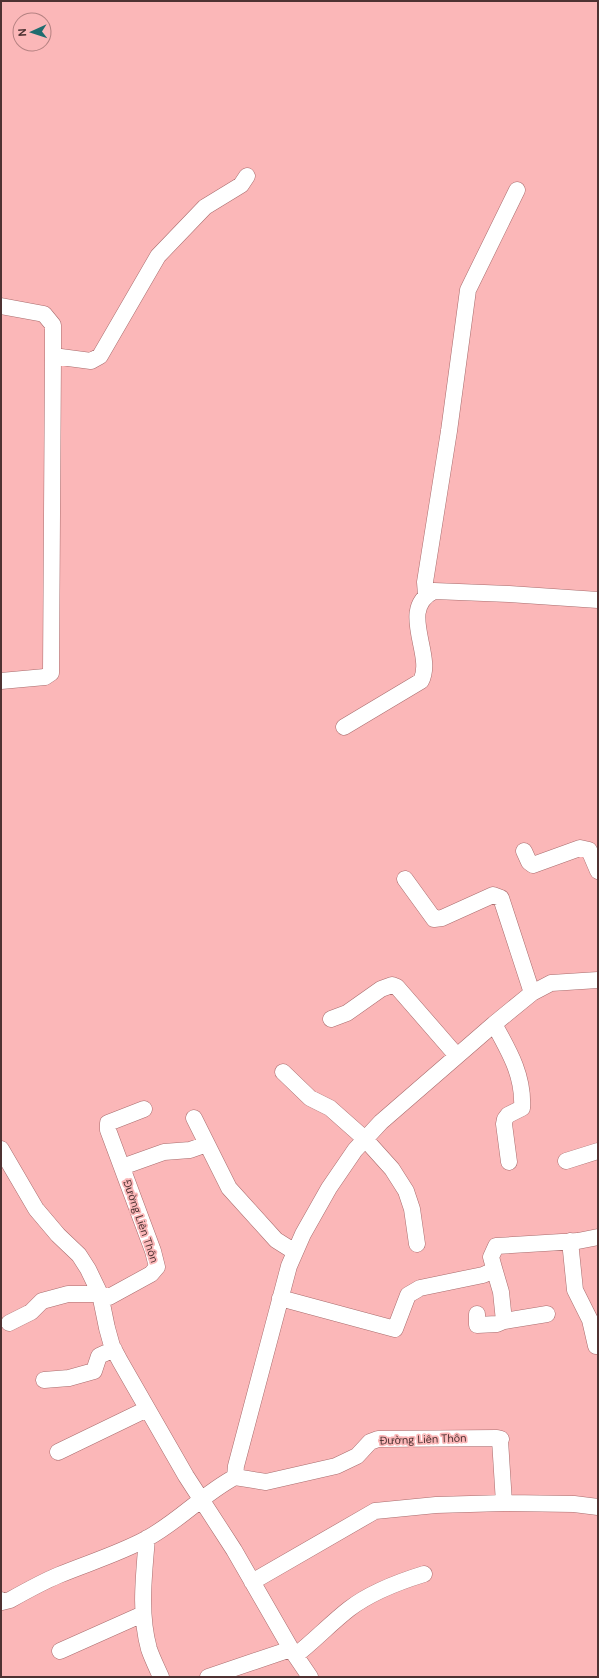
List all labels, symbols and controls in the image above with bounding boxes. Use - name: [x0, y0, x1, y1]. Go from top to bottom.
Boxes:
- north arrow: [12, 12, 52, 52]
- text: N: [15, 28, 29, 37]
- street label: Đường Liên Thôn: [120, 1178, 162, 1264]
- street label: Đường Liên Thôn: [379, 1430, 467, 1448]

